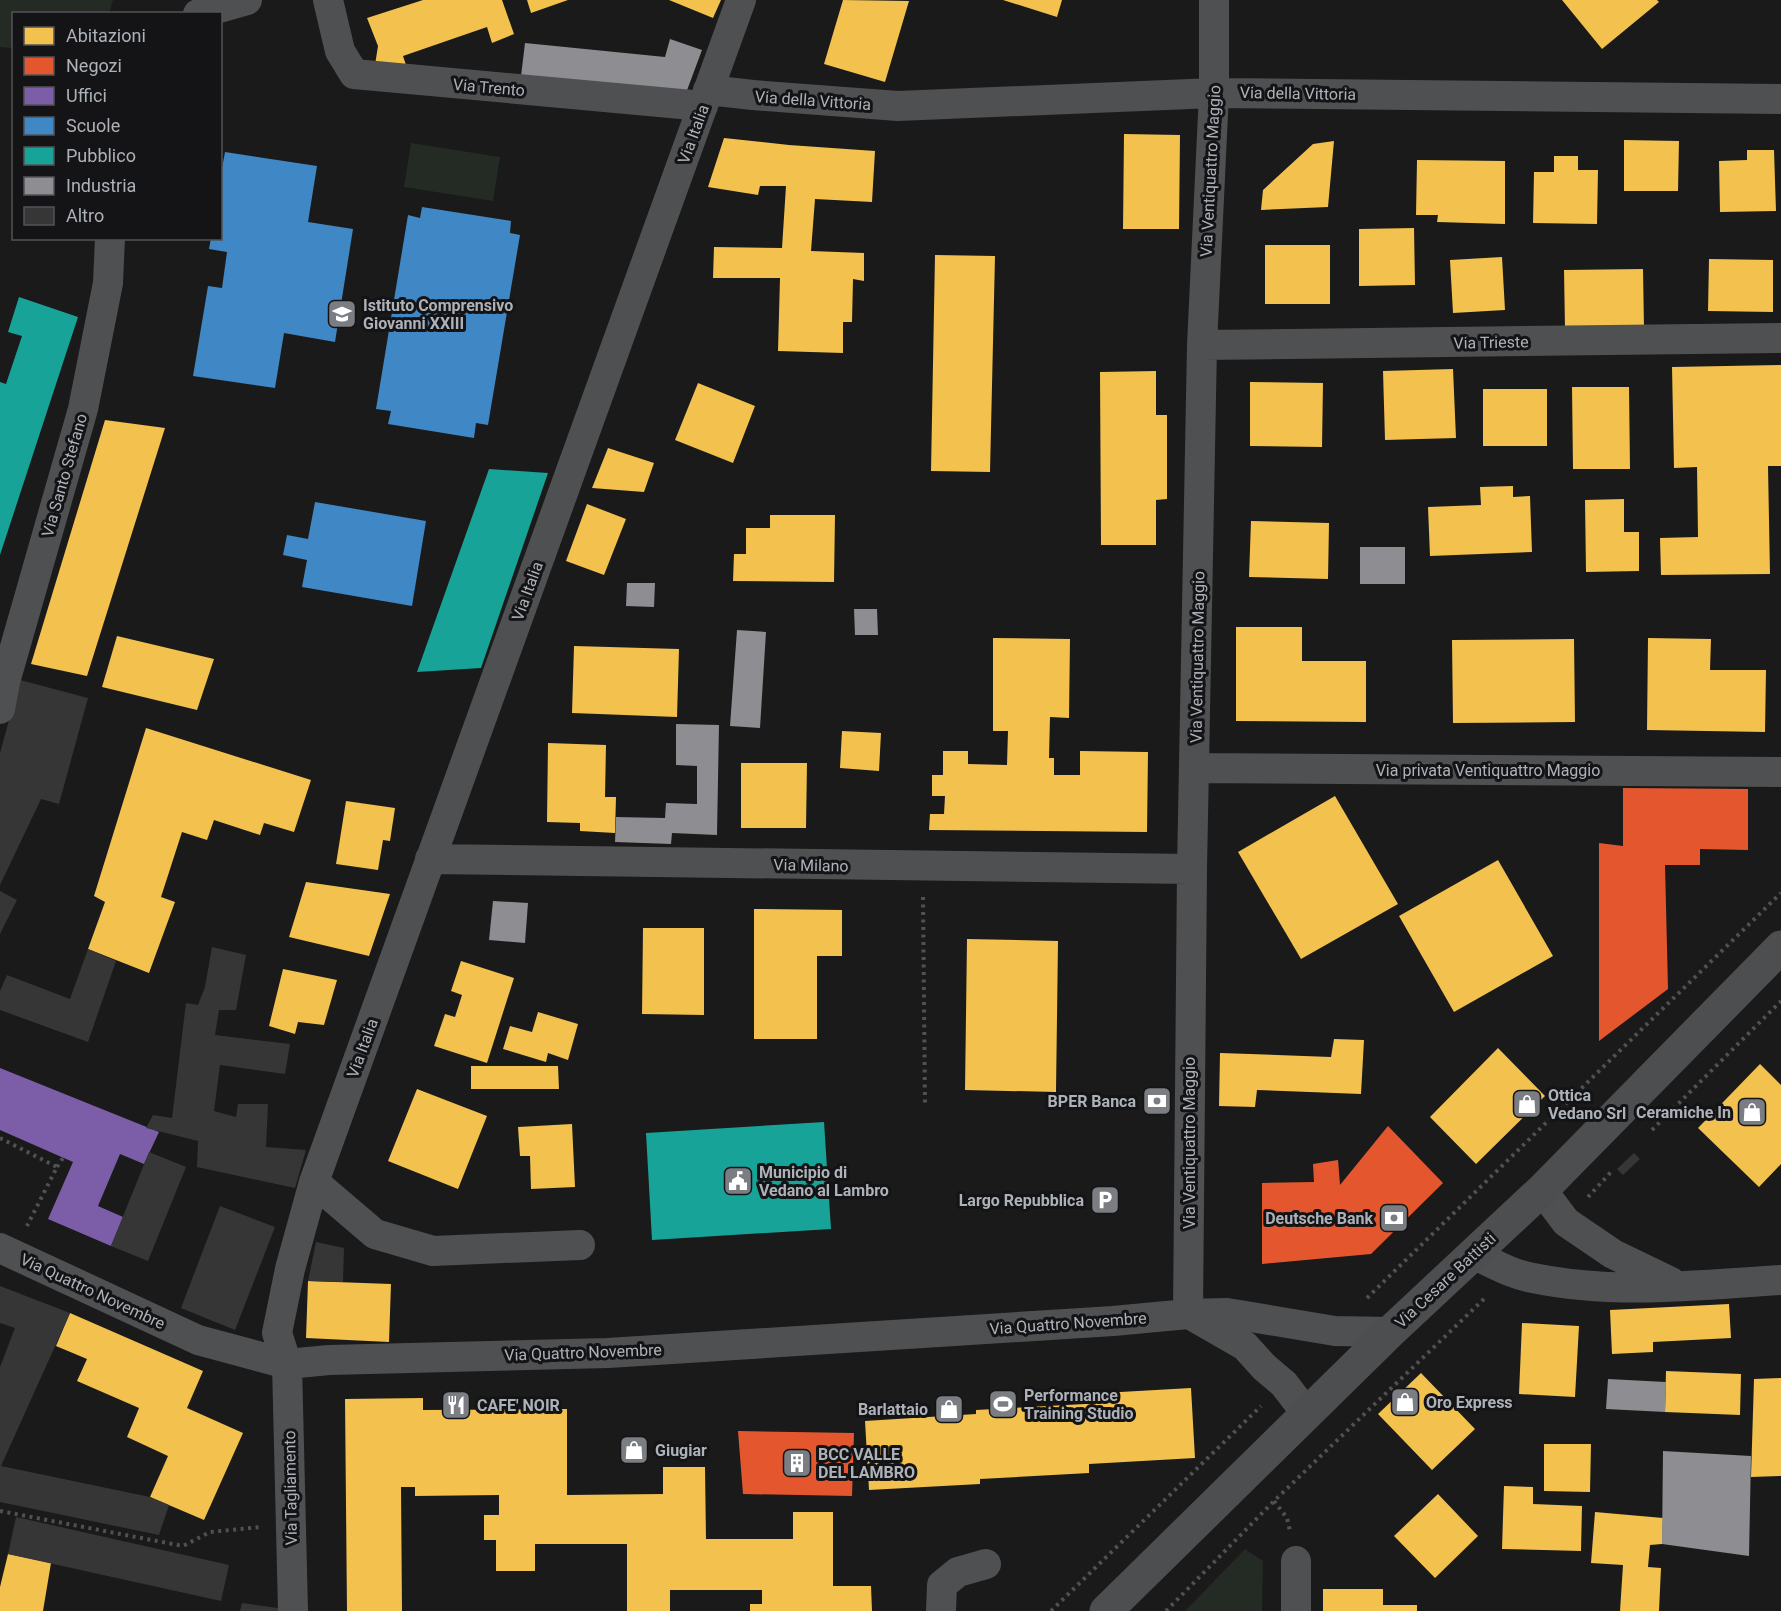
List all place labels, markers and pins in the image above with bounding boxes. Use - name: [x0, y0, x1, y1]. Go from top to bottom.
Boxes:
- place label: Istituto Comprensivo Giovanni XXIII: [363, 296, 513, 333]
- school or university icon: Istituto Comprensivo Giovanni XXIII: [326, 298, 358, 330]
- bank icon: BPER Banca: [1141, 1085, 1173, 1117]
- place label: Ottica Vedano Srl: [1548, 1086, 1626, 1123]
- shop icon: Ottica Vedano Srl: [1511, 1088, 1543, 1120]
- place label: BPER Banca: [1048, 1092, 1136, 1111]
- shop icon: Ceramiche In: [1736, 1096, 1768, 1128]
- place label: Ceramiche In: [1636, 1103, 1731, 1122]
- place label: Municipio di Vedano al Lambro: [759, 1163, 889, 1200]
- public building icon: Municipio di Vedano al Lambro: [722, 1165, 754, 1197]
- parking icon: Largo Repubblica: [1089, 1184, 1121, 1216]
- place label: Largo Repubblica: [959, 1191, 1084, 1210]
- bank icon: Deutsche Bank: [1378, 1202, 1410, 1234]
- place label: Deutsche Bank: [1265, 1209, 1373, 1228]
- place label: Performance Training Studio: [1024, 1386, 1134, 1423]
- shop icon: Oro Express: [1389, 1386, 1421, 1418]
- sports icon: Performance Training Studio: [987, 1388, 1019, 1420]
- restaurant icon: CAFE' NOIR: [440, 1389, 472, 1421]
- shop icon: Barlattaio: [933, 1393, 965, 1425]
- place label: Oro Express: [1426, 1393, 1513, 1412]
- place label: CAFE' NOIR: [477, 1396, 560, 1415]
- place label: Barlattaio: [858, 1400, 928, 1419]
- shop icon: Giugiar: [618, 1434, 650, 1466]
- place label: Giugiar: [655, 1441, 707, 1460]
- place label: BCC VALLE DEL LAMBRO: [818, 1445, 915, 1482]
- building icon: BCC VALLE DEL LAMBRO: [781, 1447, 813, 1479]

